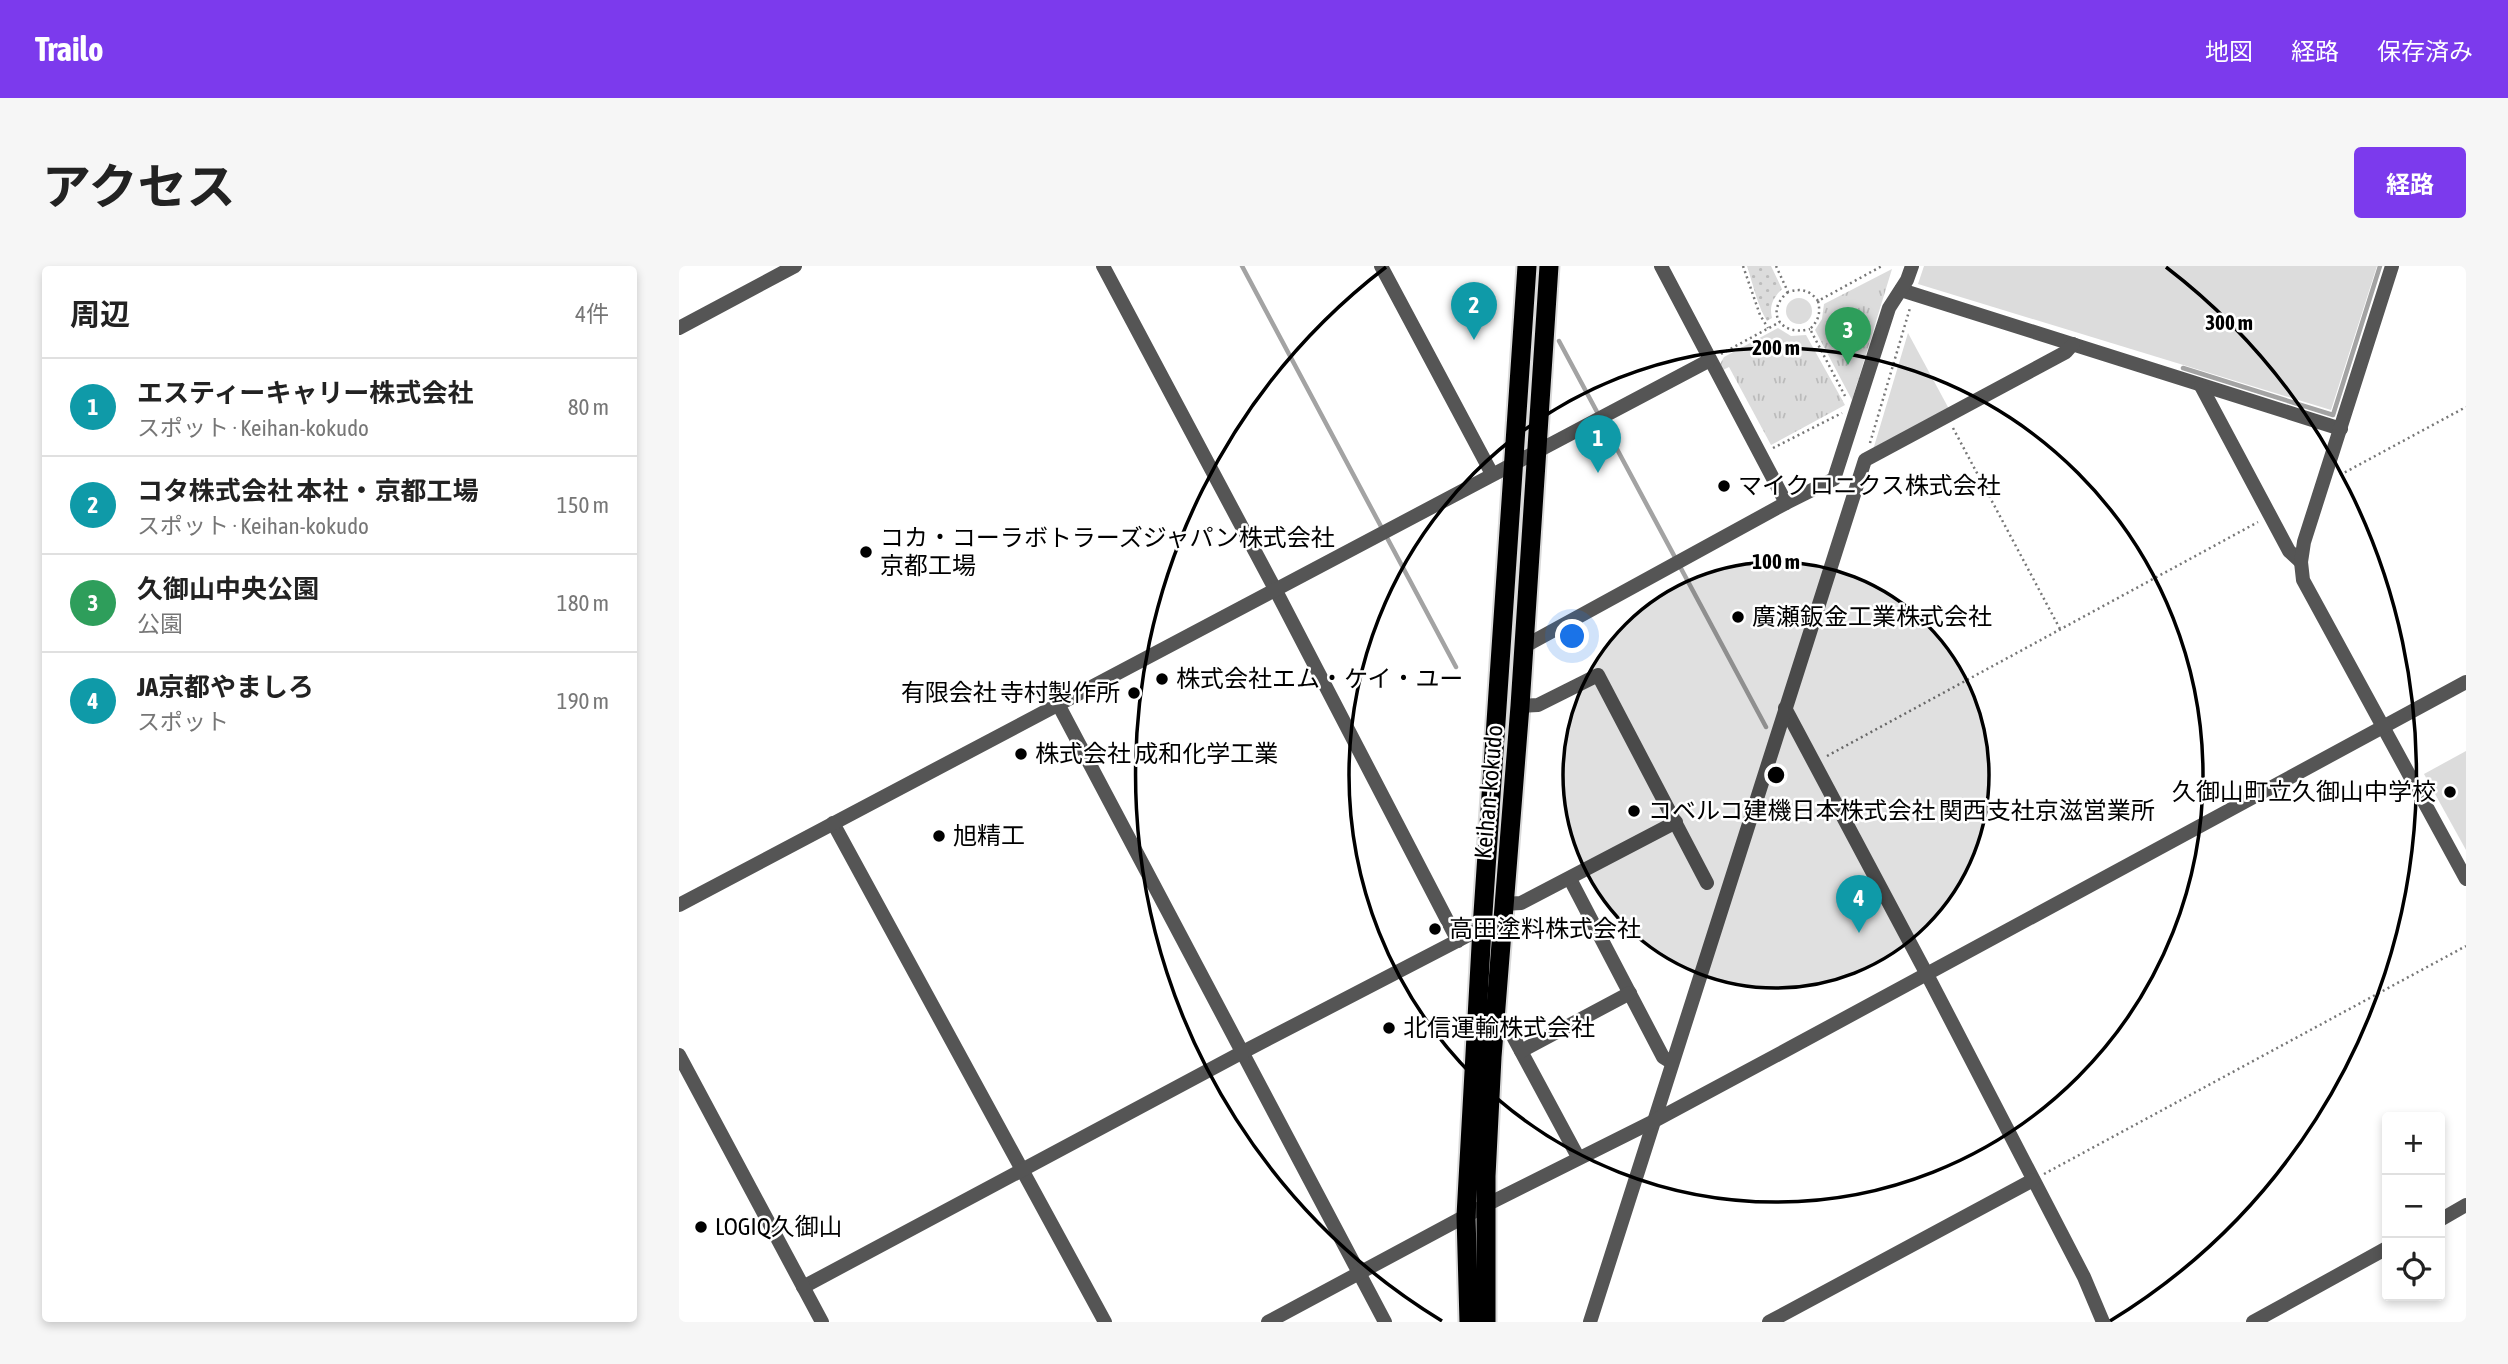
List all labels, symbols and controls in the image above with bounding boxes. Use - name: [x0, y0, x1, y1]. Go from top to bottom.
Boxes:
- text: Trailo: [35, 30, 103, 68]
- text: 地図: [2205, 38, 2253, 65]
- text: 経路: [2291, 38, 2339, 65]
- text: 保存済み: [2377, 38, 2473, 65]
- button: 経路: [2354, 147, 2466, 218]
- text: アクセス: [42, 158, 236, 214]
- pin: 2: [1451, 282, 1497, 340]
- text: 周辺: [70, 297, 130, 331]
- text: 4件: [575, 301, 609, 327]
- pin: 3: [1825, 307, 1871, 365]
- text: 300 m: [2205, 310, 2253, 334]
- text: 200 m: [1752, 335, 1800, 359]
- text: エスティーキャリー株式会社: [137, 378, 473, 408]
- text: 1: [88, 394, 98, 420]
- text: 80 m: [568, 394, 609, 420]
- text: スポット · Keihan-kokudo: [137, 415, 369, 441]
- pin: 1: [1575, 415, 1621, 473]
- place label: マイクロニクス株式会社: [1738, 472, 2001, 499]
- text: コタ株式会社 本社・京都工場: [137, 476, 479, 506]
- marker: マイクロニクス株式会社: [1716, 478, 1732, 494]
- text: 2: [88, 492, 98, 518]
- text: 150 m: [557, 492, 609, 518]
- text: スポット · Keihan-kokudo: [137, 513, 369, 539]
- place label: コカ・コーラボトラーズジャパン株式会社 京都工場: [880, 524, 1335, 579]
- marker: コカ・コーラボトラーズジャパン株式会社 京都工場: [858, 544, 874, 560]
- text: 100 m: [1752, 549, 1800, 573]
- text: 久御山中央公園: [137, 574, 319, 604]
- text: 3: [88, 590, 98, 616]
- text: 180 m: [557, 590, 609, 616]
- place label: 廣瀬鈑金工業株式会社: [1752, 603, 1992, 630]
- marker: 廣瀬鈑金工業株式会社: [1730, 609, 1746, 625]
- text: 公園: [137, 611, 183, 637]
- your location: [1555, 619, 1589, 653]
- place label: 株式会社エム・ケイ・ユー: [1176, 665, 1464, 692]
- marker: 株式会社エム・ケイ・ユー: [1154, 671, 1170, 687]
- text: JA京都やましろ: [137, 672, 314, 702]
- place label: 有限会社 寺村製作所: [901, 679, 1120, 706]
- marker: 有限会社 寺村製作所: [1126, 685, 1142, 701]
- text: 4: [88, 688, 98, 714]
- text: 190 m: [557, 688, 609, 714]
- text: スポット: [137, 709, 229, 735]
- street label: Keihan-kokudo: [1469, 724, 1508, 860]
- place label: 株式会社 成和化学工業: [1035, 740, 1278, 767]
- marker: 株式会社 成和化学工業: [1013, 746, 1029, 762]
- centre of rings: [1764, 763, 1788, 787]
- place label: 久御山町立久御山中学校: [2172, 778, 2436, 805]
- marker: 久御山町立久御山中学校: [2442, 784, 2458, 800]
- place label: コベルコ建機日本株式会社 関西支社京滋営業所: [1648, 797, 2155, 824]
- marker: コベルコ建機日本株式会社 関西支社京滋営業所: [1626, 803, 1642, 819]
- place label: 旭精工: [953, 822, 1025, 849]
- marker: 旭精工: [931, 828, 947, 844]
- pin: 4: [1836, 875, 1882, 933]
- place label: 高田塗料株式会社: [1449, 915, 1641, 942]
- marker: 高田塗料株式会社: [1427, 921, 1443, 937]
- place label: 北信運輸株式会社: [1403, 1014, 1595, 1041]
- marker: 北信運輸株式会社: [1381, 1020, 1397, 1036]
- map controls: [2382, 1112, 2445, 1301]
- button: +: [2382, 1112, 2445, 1175]
- button: −: [2382, 1175, 2445, 1238]
- place label: LOGIQ久御山: [715, 1213, 843, 1240]
- marker: LOGIQ久御山: [693, 1219, 709, 1235]
- button: locate: [2382, 1238, 2445, 1301]

